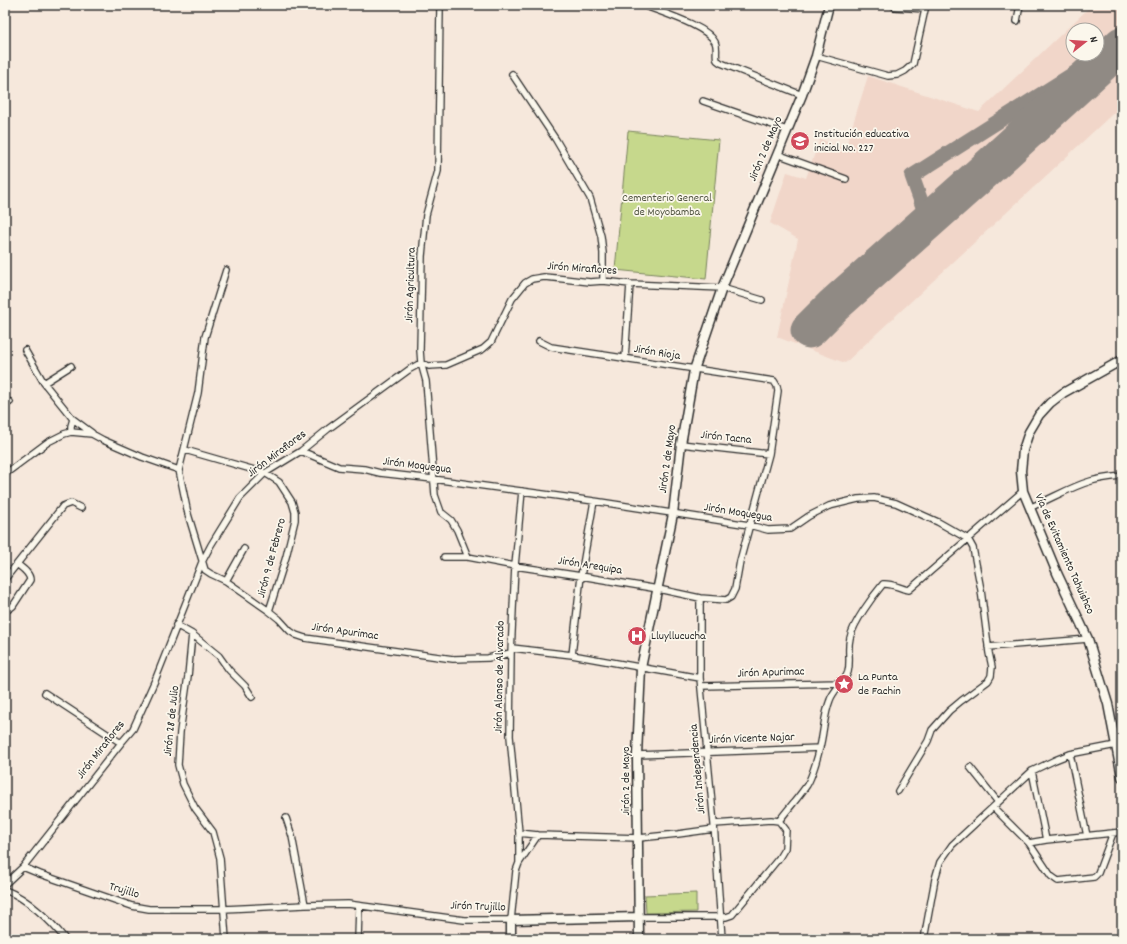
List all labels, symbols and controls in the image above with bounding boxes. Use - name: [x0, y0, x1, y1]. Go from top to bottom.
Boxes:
- north arrow: [1065, 22, 1105, 62]
- text: N: [1084, 35, 1101, 45]
- street label: Jirón 2 de Mayo: [745, 114, 787, 184]
- place label: Institución educativa inicial No. 227: [814, 126, 909, 157]
- school or university icon: Institución educativa inicial No. 227: [789, 130, 811, 152]
- park label: Cementerio General de Moyobamba: [622, 190, 712, 221]
- street label: Jirón Agricultura: [401, 247, 421, 323]
- street label: Jirón Miraflores: [546, 258, 618, 280]
- street label: Jirón Rioja: [633, 341, 682, 365]
- street label: Jirón 2 de Mayo: [655, 424, 681, 494]
- street label: Jirón Miraflores: [244, 426, 310, 482]
- street label: Jirón Tacna: [700, 427, 753, 449]
- street label: Jirón Moquegua: [382, 453, 453, 479]
- street label: Vía de Evitamiento Tahuishco: [1030, 491, 1098, 617]
- street label: Jirón Moquegua: [703, 499, 774, 527]
- street label: Jirón 9 de Febrero: [253, 516, 291, 600]
- street label: Jirón Arequipa: [557, 553, 624, 580]
- street label: Jirón Apurimac: [311, 619, 380, 645]
- street label: Jirón Alonso de Alvarado: [491, 620, 509, 734]
- hospital icon: Lluyllucucha: [626, 625, 648, 647]
- place label: Lluyllucucha: [651, 628, 706, 645]
- street label: Jirón Apurimac: [737, 663, 805, 683]
- place label: La Punta de Fachin: [858, 669, 901, 700]
- place icon: La Punta de Fachin: [833, 673, 855, 695]
- street label: Jirón 28 de Julio: [160, 685, 184, 757]
- street label: Jirón Miraflores: [73, 717, 129, 783]
- street label: Jirón Independencia: [686, 723, 710, 815]
- street label: Jirón Vicente Najar: [709, 729, 796, 749]
- street label: Jirón 2 de Mayo: [618, 746, 635, 816]
- street label: Trujillo: [107, 878, 141, 904]
- street label: Jirón Trujillo: [450, 898, 506, 916]

